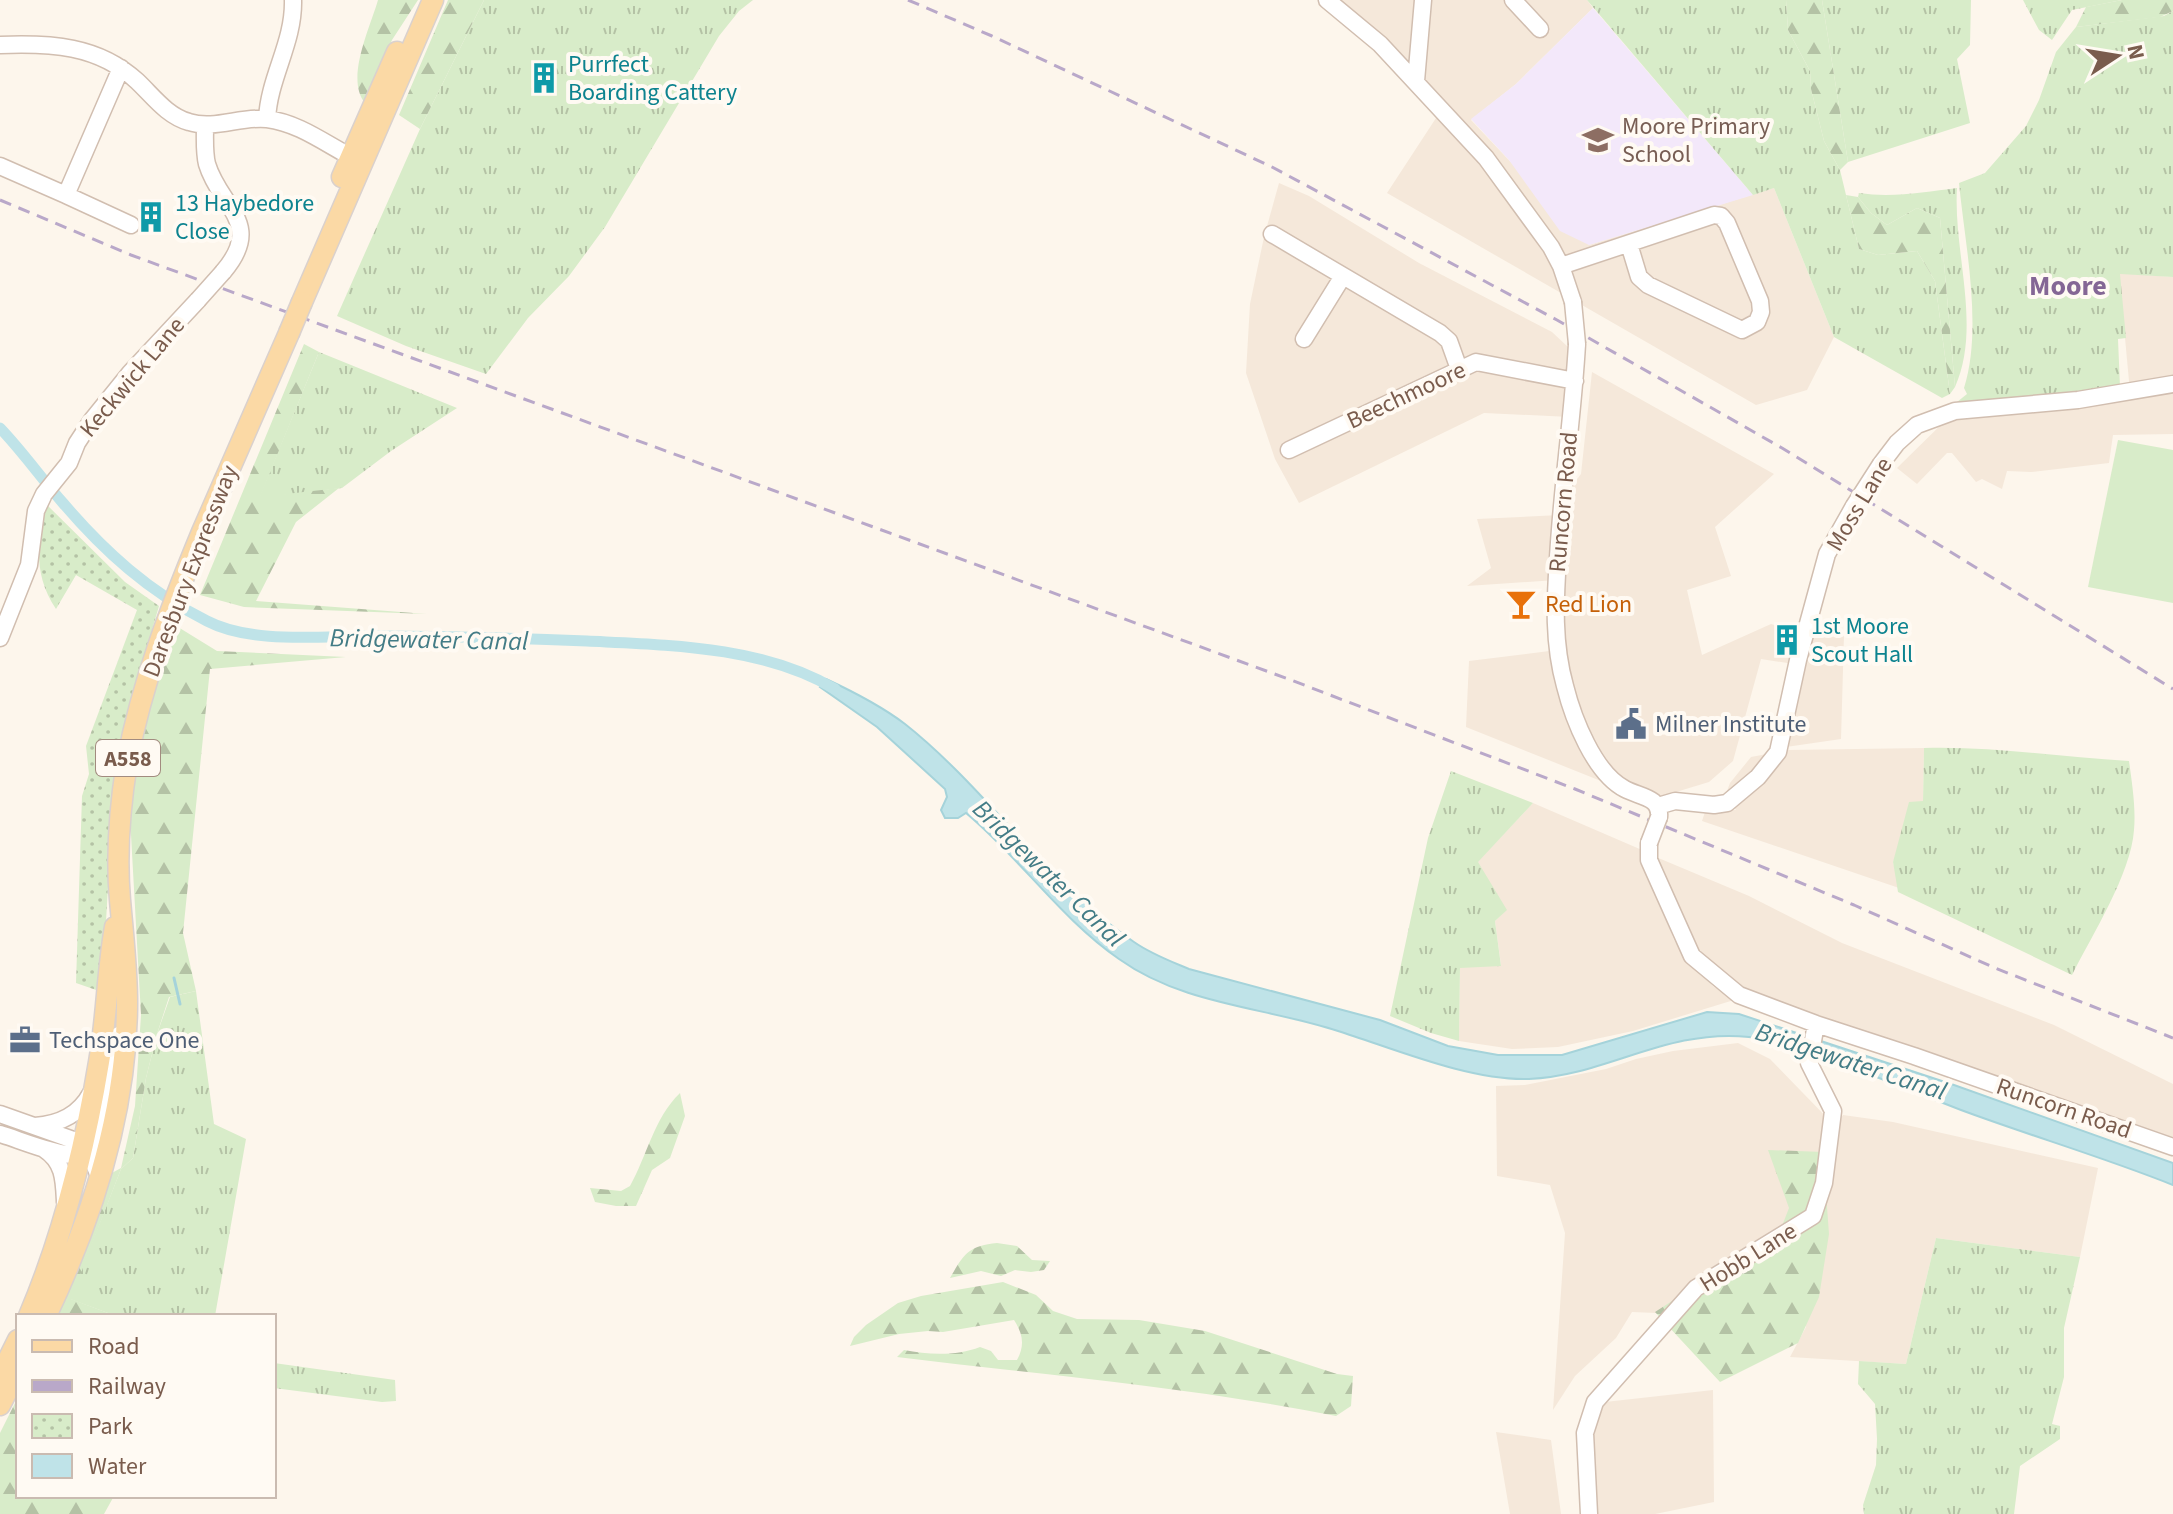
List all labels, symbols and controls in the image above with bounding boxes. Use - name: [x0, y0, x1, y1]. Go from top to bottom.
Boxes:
- north arrow: [2077, 16, 2157, 96]
- text: N: [2118, 42, 2153, 63]
- place label: Purrfect Boarding Cattery: [568, 47, 737, 110]
- building icon: Purrfect Boarding Cattery: [527, 61, 561, 95]
- place label: Moore Primary School: [1622, 109, 1770, 172]
- school or university icon: Moore Primary School: [1581, 123, 1615, 157]
- place label: 13 Haybedore Close: [175, 186, 314, 249]
- building icon: 13 Haybedore Close: [134, 200, 168, 234]
- district label: Moore: [2029, 266, 2107, 306]
- street label: Keckwick Lane: [71, 309, 193, 445]
- street label: Beechmoore: [1341, 353, 1472, 438]
- street label: Runcorn Road: [1540, 430, 1587, 574]
- street label: Moss Lane: [1818, 451, 1901, 558]
- street label: Daresbury Expressway: [134, 460, 247, 682]
- bar icon: Red Lion: [1504, 587, 1538, 621]
- place label: Red Lion: [1545, 587, 1632, 622]
- place label: 1st Moore Scout Hall: [1811, 609, 1913, 672]
- water label: Bridgewater Canal: [329, 619, 529, 660]
- building icon: 1st Moore Scout Hall: [1770, 623, 1804, 657]
- public building icon: Milner Institute: [1614, 707, 1648, 741]
- place label: Milner Institute: [1655, 707, 1807, 742]
- road number: A558: [96, 740, 160, 776]
- water label: Bridgewater Canal: [964, 791, 1133, 956]
- water label: Bridgewater Canal: [1751, 1013, 1952, 1110]
- office icon: Techspace One: [8, 1023, 42, 1057]
- place label: Techspace One: [49, 1023, 199, 1058]
- street label: Runcorn Road: [1991, 1069, 2136, 1148]
- street label: Hobb Lane: [1693, 1214, 1804, 1301]
- legend: [16, 1314, 276, 1498]
- text: Road: [88, 1329, 140, 1364]
- text: Railway: [88, 1369, 166, 1404]
- text: Park: [88, 1409, 133, 1444]
- text: Water: [88, 1449, 147, 1484]

